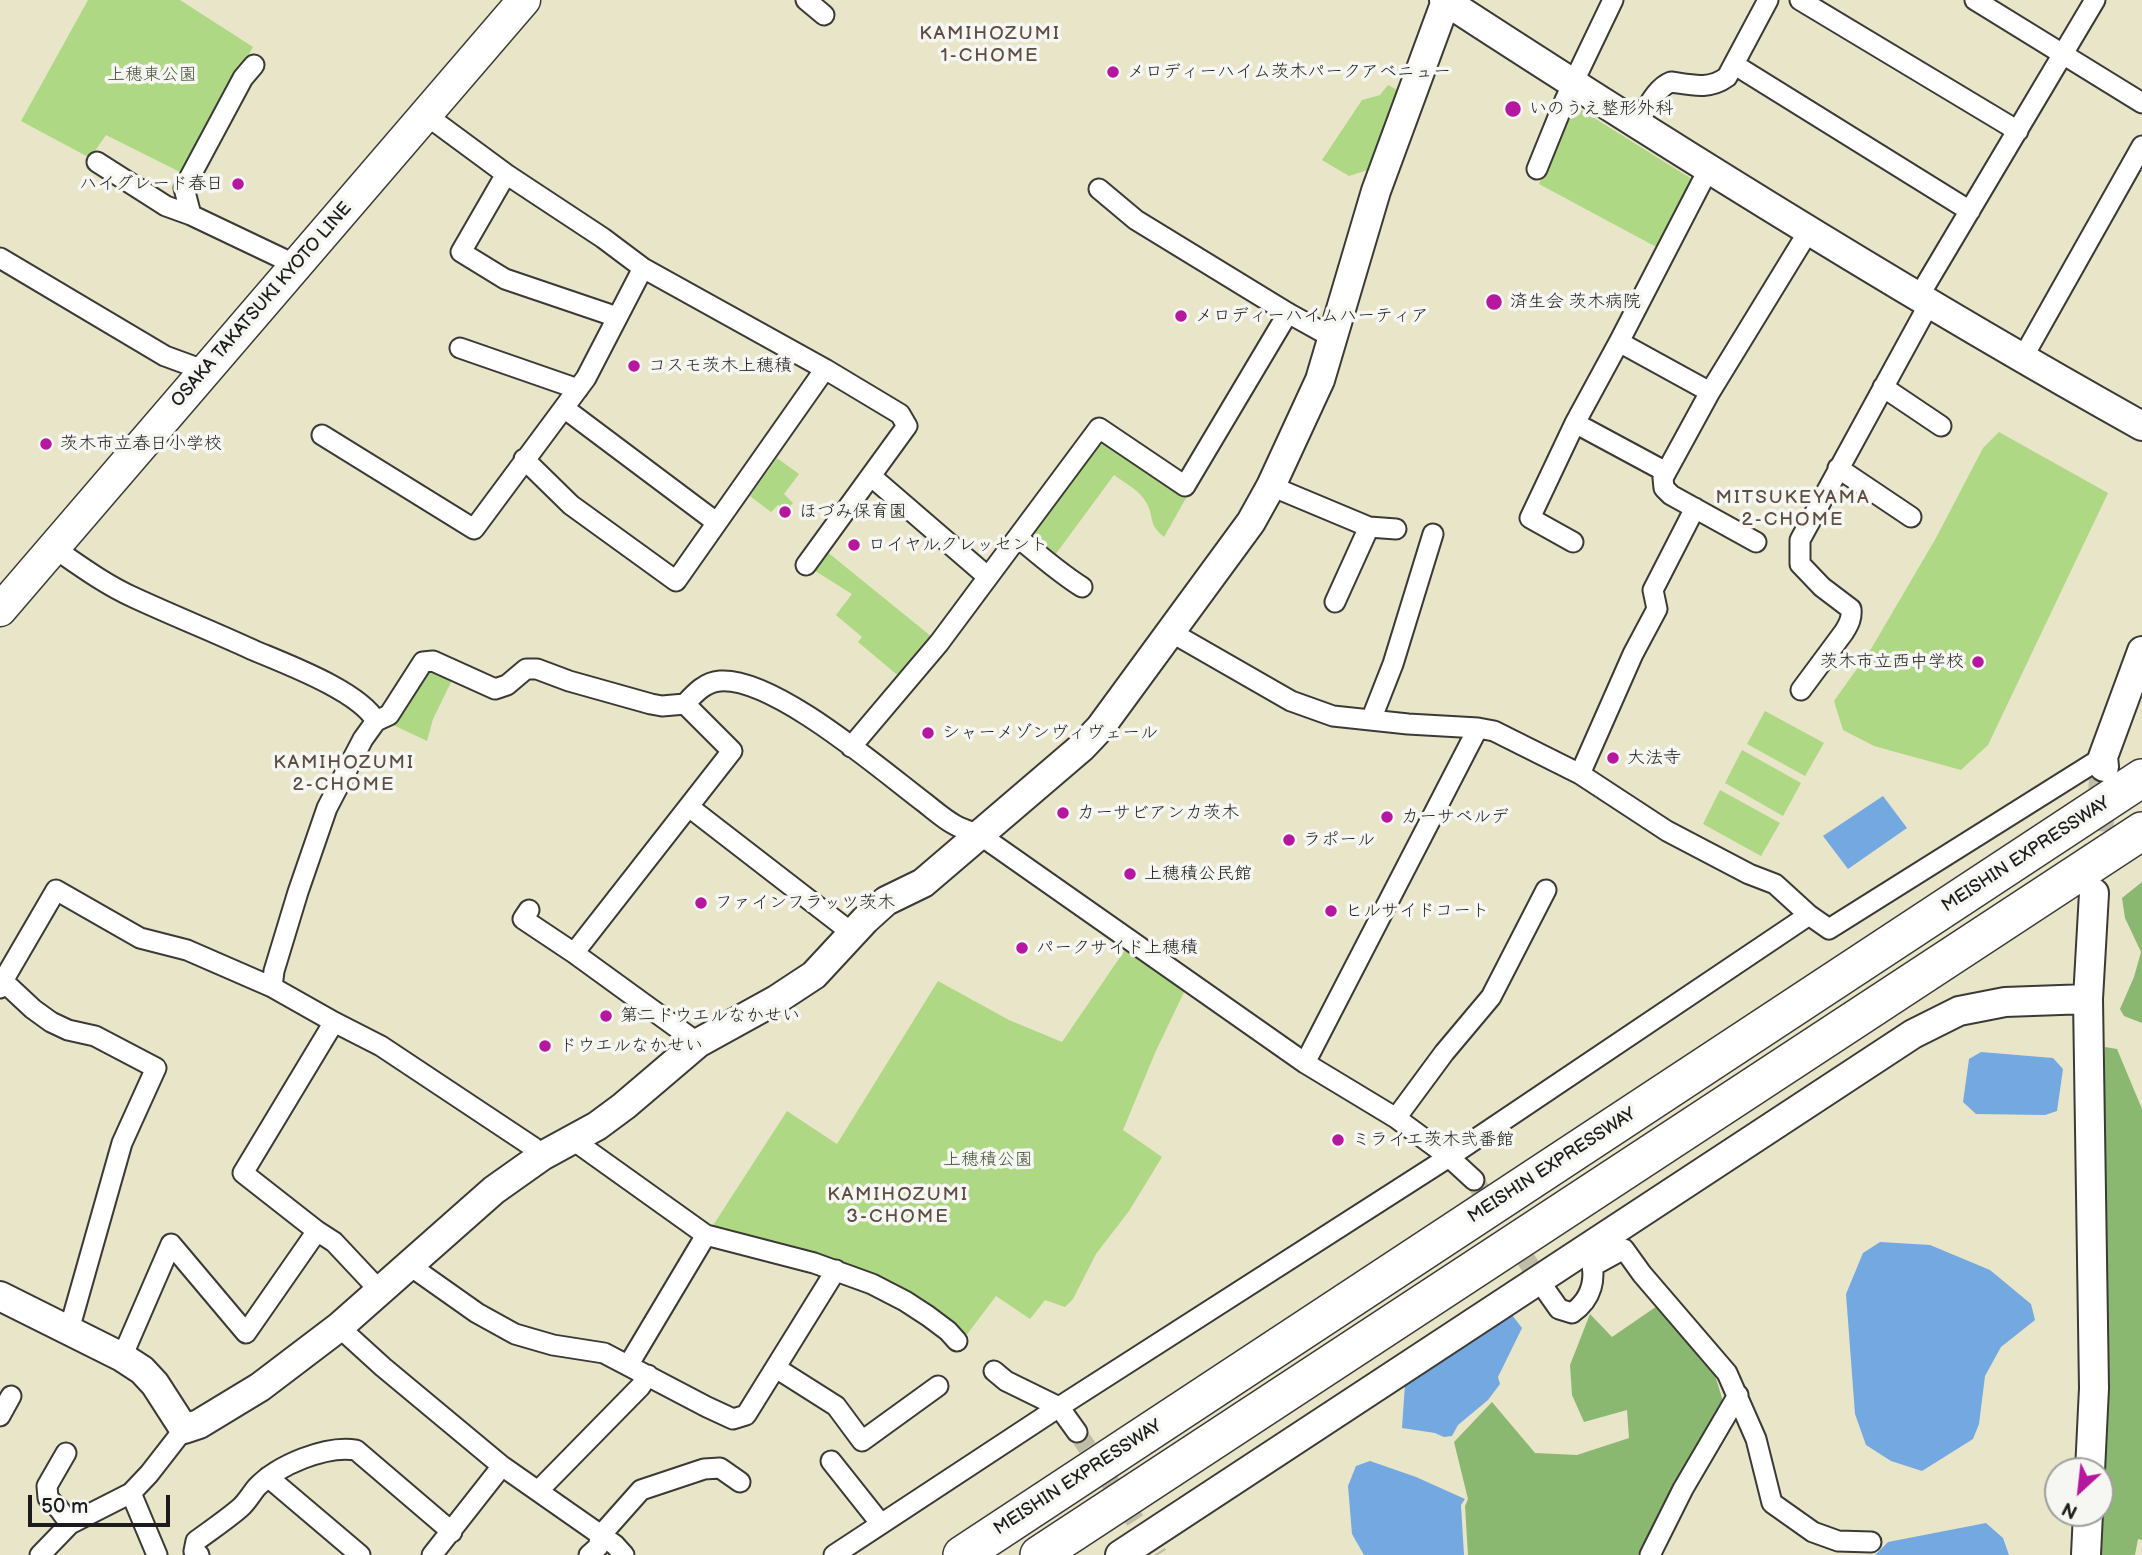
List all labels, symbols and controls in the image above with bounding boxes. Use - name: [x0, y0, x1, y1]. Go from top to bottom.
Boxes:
- district label: KAMIHOZUMI 1-CHOME: [920, 23, 1060, 67]
- place label: メロディーハイム茨木パークアベニュー: [1127, 61, 1451, 83]
- park label: 上穂東公園: [107, 64, 197, 86]
- marker: メロディーハイム茨木パークアベニュー: [1105, 64, 1121, 80]
- place label: いのうえ整形外科: [1529, 98, 1673, 120]
- marker: いのうえ整形外科: [1503, 99, 1523, 119]
- place label: ハイグレード春日: [79, 173, 224, 195]
- marker: ハイグレード春日: [230, 176, 246, 192]
- street label: OSAKA TAKATSUKI KYOTO LINE: [167, 198, 357, 412]
- place label: 済生会 茨木病院: [1510, 291, 1641, 313]
- marker: 済生会 茨木病院: [1484, 292, 1504, 312]
- place label: メロディーハイムハーティア: [1195, 305, 1429, 327]
- marker: メロディーハイムハーティア: [1173, 308, 1189, 324]
- place label: コスモ茨木上穂積: [648, 355, 792, 377]
- marker: コスモ茨木上穂積: [626, 358, 642, 374]
- place label: 茨木市立春日小学校: [60, 433, 222, 455]
- marker: 茨木市立春日小学校: [38, 436, 54, 452]
- district label: MITSUKEYAMA 2-CHOME: [1717, 487, 1869, 531]
- place label: ほづみ保育園: [799, 501, 907, 523]
- marker: ほづみ保育園: [777, 504, 793, 520]
- place label: ロイヤルクレッセント: [868, 534, 1048, 556]
- marker: ロイヤルクレッセント: [846, 537, 862, 553]
- place label: 茨木市立西中学校: [1820, 651, 1964, 673]
- marker: 茨木市立西中学校: [1970, 654, 1986, 670]
- place label: シャーメゾンヴィヴェール: [942, 722, 1158, 744]
- marker: シャーメゾンヴィヴェール: [920, 725, 936, 741]
- place label: 大法寺: [1627, 747, 1681, 769]
- marker: 大法寺: [1605, 750, 1621, 766]
- district label: KAMIHOZUMI 2-CHOME: [274, 752, 414, 796]
- street label: MEISHIN EXPRESSWAY: [1938, 793, 2114, 917]
- place label: カーサビアンカ茨木: [1077, 802, 1239, 824]
- marker: カーサビアンカ茨木: [1055, 805, 1071, 821]
- place label: カーサベルデ: [1401, 806, 1509, 828]
- marker: カーサベルデ: [1379, 809, 1395, 825]
- place label: ラポール: [1303, 829, 1375, 851]
- marker: ラポール: [1281, 832, 1297, 848]
- place label: 上穂積公民館: [1144, 863, 1252, 885]
- marker: 上穂積公民館: [1122, 866, 1138, 882]
- place label: ファインフラッツ茨木: [715, 892, 895, 914]
- marker: ファインフラッツ茨木: [693, 895, 709, 911]
- place label: ヒルサイドコート: [1345, 900, 1489, 922]
- marker: ヒルサイドコート: [1323, 903, 1339, 919]
- place label: パークサイド上穂積: [1036, 937, 1198, 959]
- marker: パークサイド上穂積: [1014, 940, 1030, 956]
- place label: 第二ドウエルなかせい: [620, 1005, 800, 1027]
- marker: 第二ドウエルなかせい: [598, 1008, 614, 1024]
- place label: ドウエルなかせい: [559, 1035, 703, 1057]
- marker: ドウエルなかせい: [537, 1038, 553, 1054]
- street label: MEISHIN EXPRESSWAY: [1464, 1104, 1640, 1228]
- place label: ミライエ茨木弐番館: [1352, 1129, 1514, 1151]
- marker: ミライエ茨木弐番館: [1330, 1132, 1346, 1148]
- park label: 上穂積公園: [943, 1149, 1033, 1171]
- district label: KAMIHOZUMI 3-CHOME: [828, 1184, 968, 1228]
- street label: MEISHIN EXPRESSWAY: [990, 1416, 1166, 1540]
- north arrow: [2044, 1457, 2114, 1527]
- scale bar: [32, 1482, 173, 1526]
- text: 50 m: [41, 1494, 88, 1519]
- text: N: [2059, 1496, 2082, 1523]

